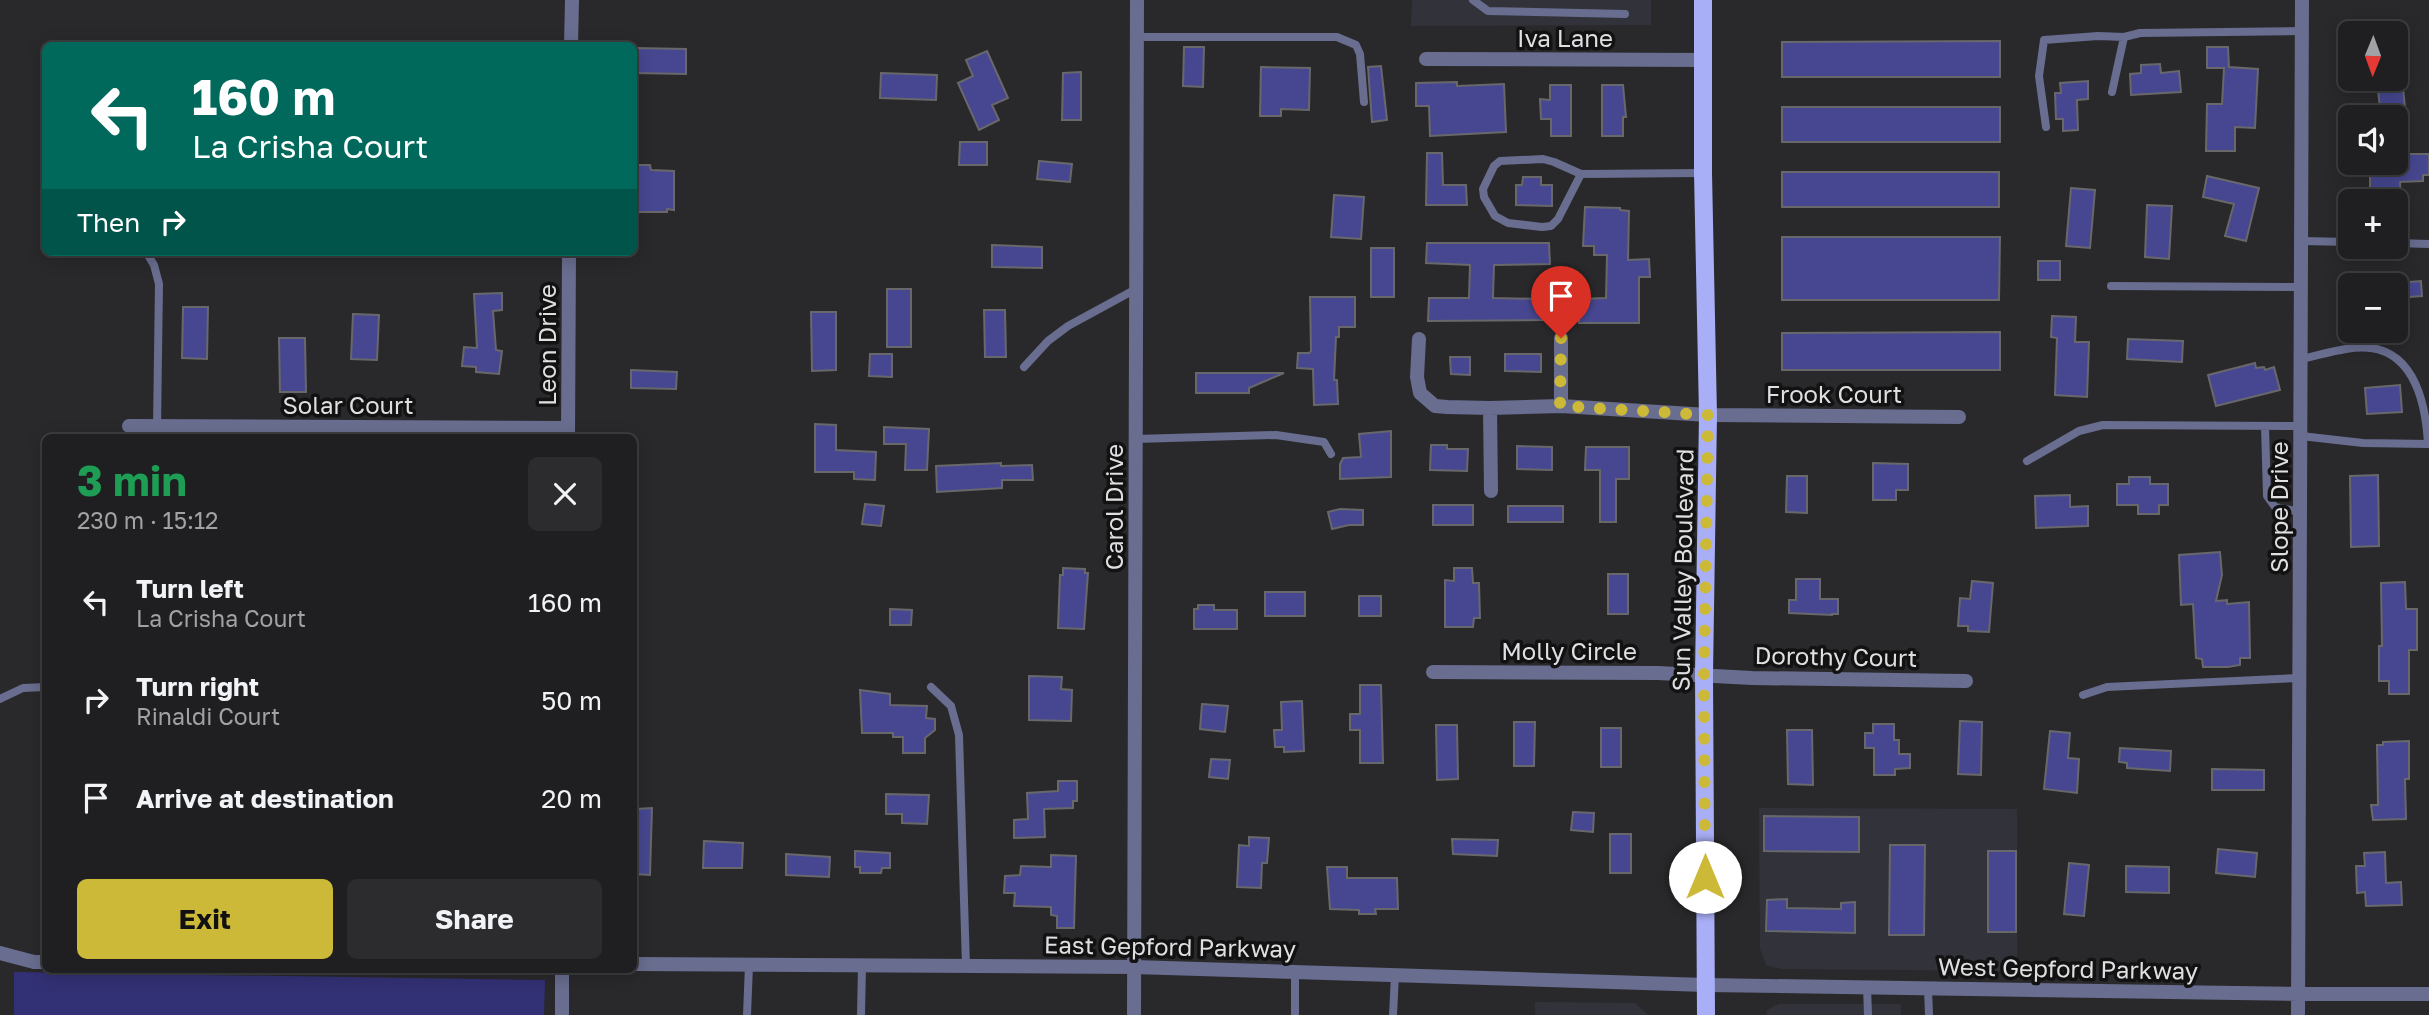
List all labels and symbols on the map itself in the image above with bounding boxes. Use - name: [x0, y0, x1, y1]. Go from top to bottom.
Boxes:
- north arrow: [2338, 21, 2408, 91]
- street label: Iva Lane: [1517, 23, 1613, 52]
- pin: [1531, 266, 1591, 338]
- street label: Leon Drive: [532, 284, 561, 406]
- street label: Frook Court: [1766, 379, 1902, 408]
- street label: Solar Court: [282, 390, 414, 419]
- street label: Slope Drive: [2264, 441, 2293, 573]
- street label: Carol Drive: [1099, 444, 1128, 570]
- street label: Sun Valley Boulevard: [1665, 448, 1699, 692]
- street label: Molly Circle: [1501, 636, 1637, 665]
- street label: Dorothy Court: [1754, 640, 1918, 672]
- position arrow: [1668, 840, 1742, 914]
- street label: East Gepford Parkway: [1044, 929, 1296, 963]
- street label: West Gepford Parkway: [1938, 951, 2198, 985]

